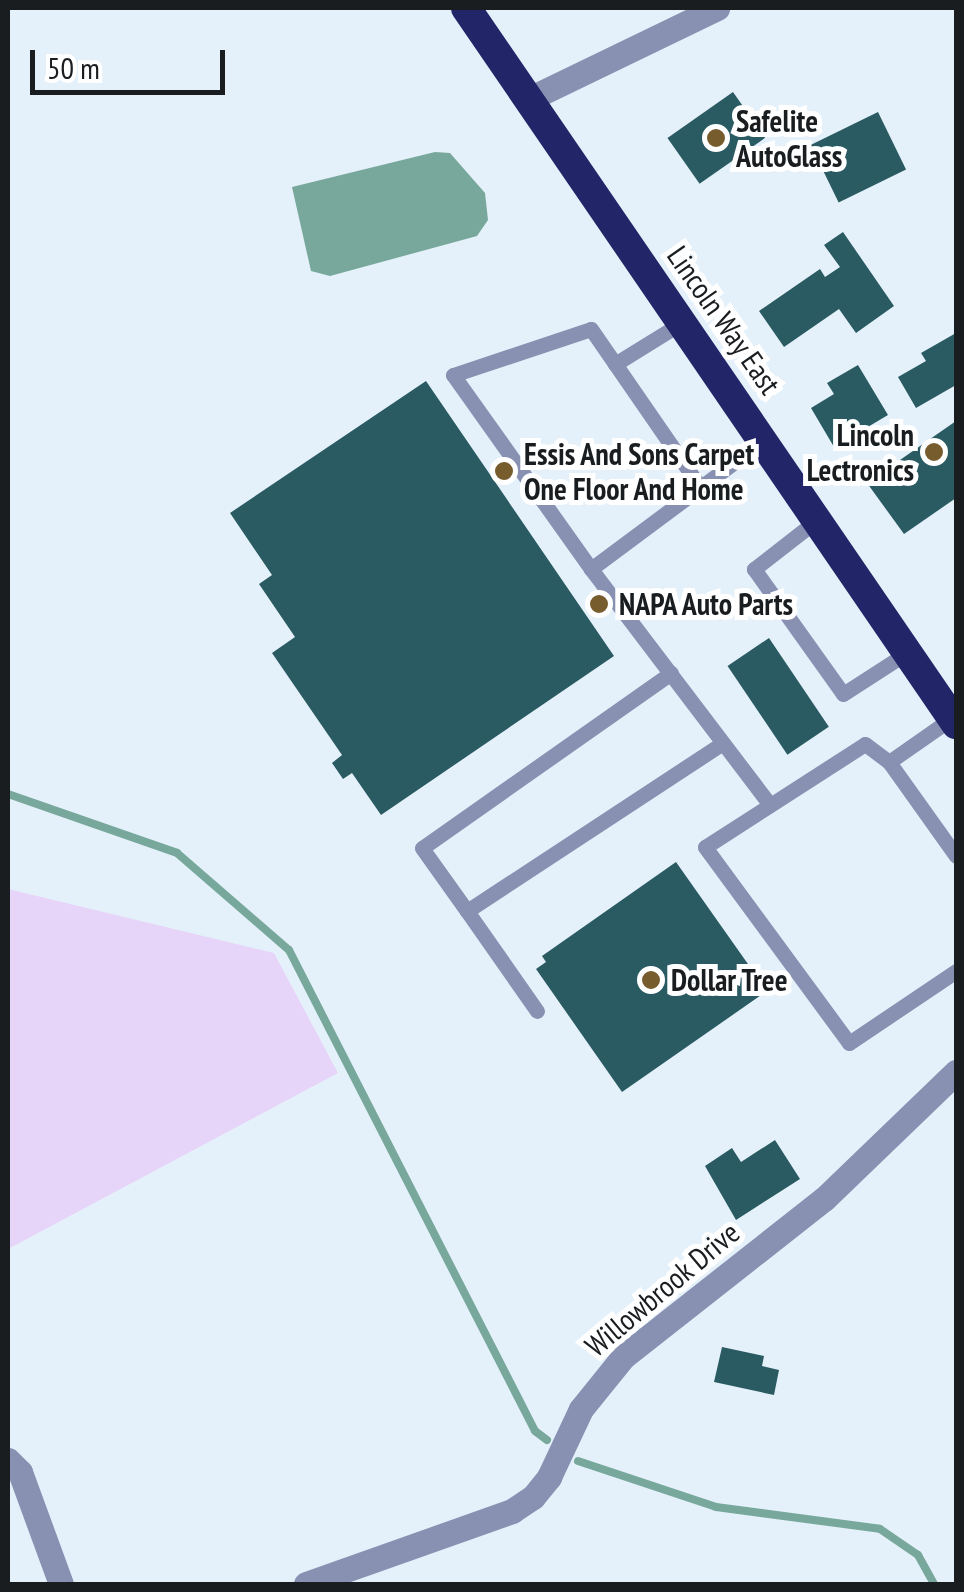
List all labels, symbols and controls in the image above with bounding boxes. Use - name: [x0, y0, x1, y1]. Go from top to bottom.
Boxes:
- scale bar: [35, 30, 230, 92]
- text: 50 m: [47, 48, 100, 87]
- place label: Safelite AutoGlass: [736, 103, 842, 174]
- marker: Safelite AutoGlass: [705, 127, 727, 149]
- street label: Lincoln Way East: [659, 238, 789, 402]
- place label: Lincoln Lectronics: [807, 417, 914, 488]
- place label: Essis And Sons Carpet One Floor And Home: [524, 436, 756, 506]
- marker: Lincoln Lectronics: [923, 441, 945, 463]
- marker: Essis And Sons Carpet One Floor And Home: [493, 460, 515, 482]
- place label: NAPA Auto Parts: [619, 586, 795, 622]
- marker: NAPA Auto Parts: [588, 593, 610, 615]
- place label: Dollar Tree: [671, 962, 788, 998]
- marker: Dollar Tree: [640, 969, 662, 991]
- street label: Willowbrook Drive: [577, 1214, 747, 1364]

